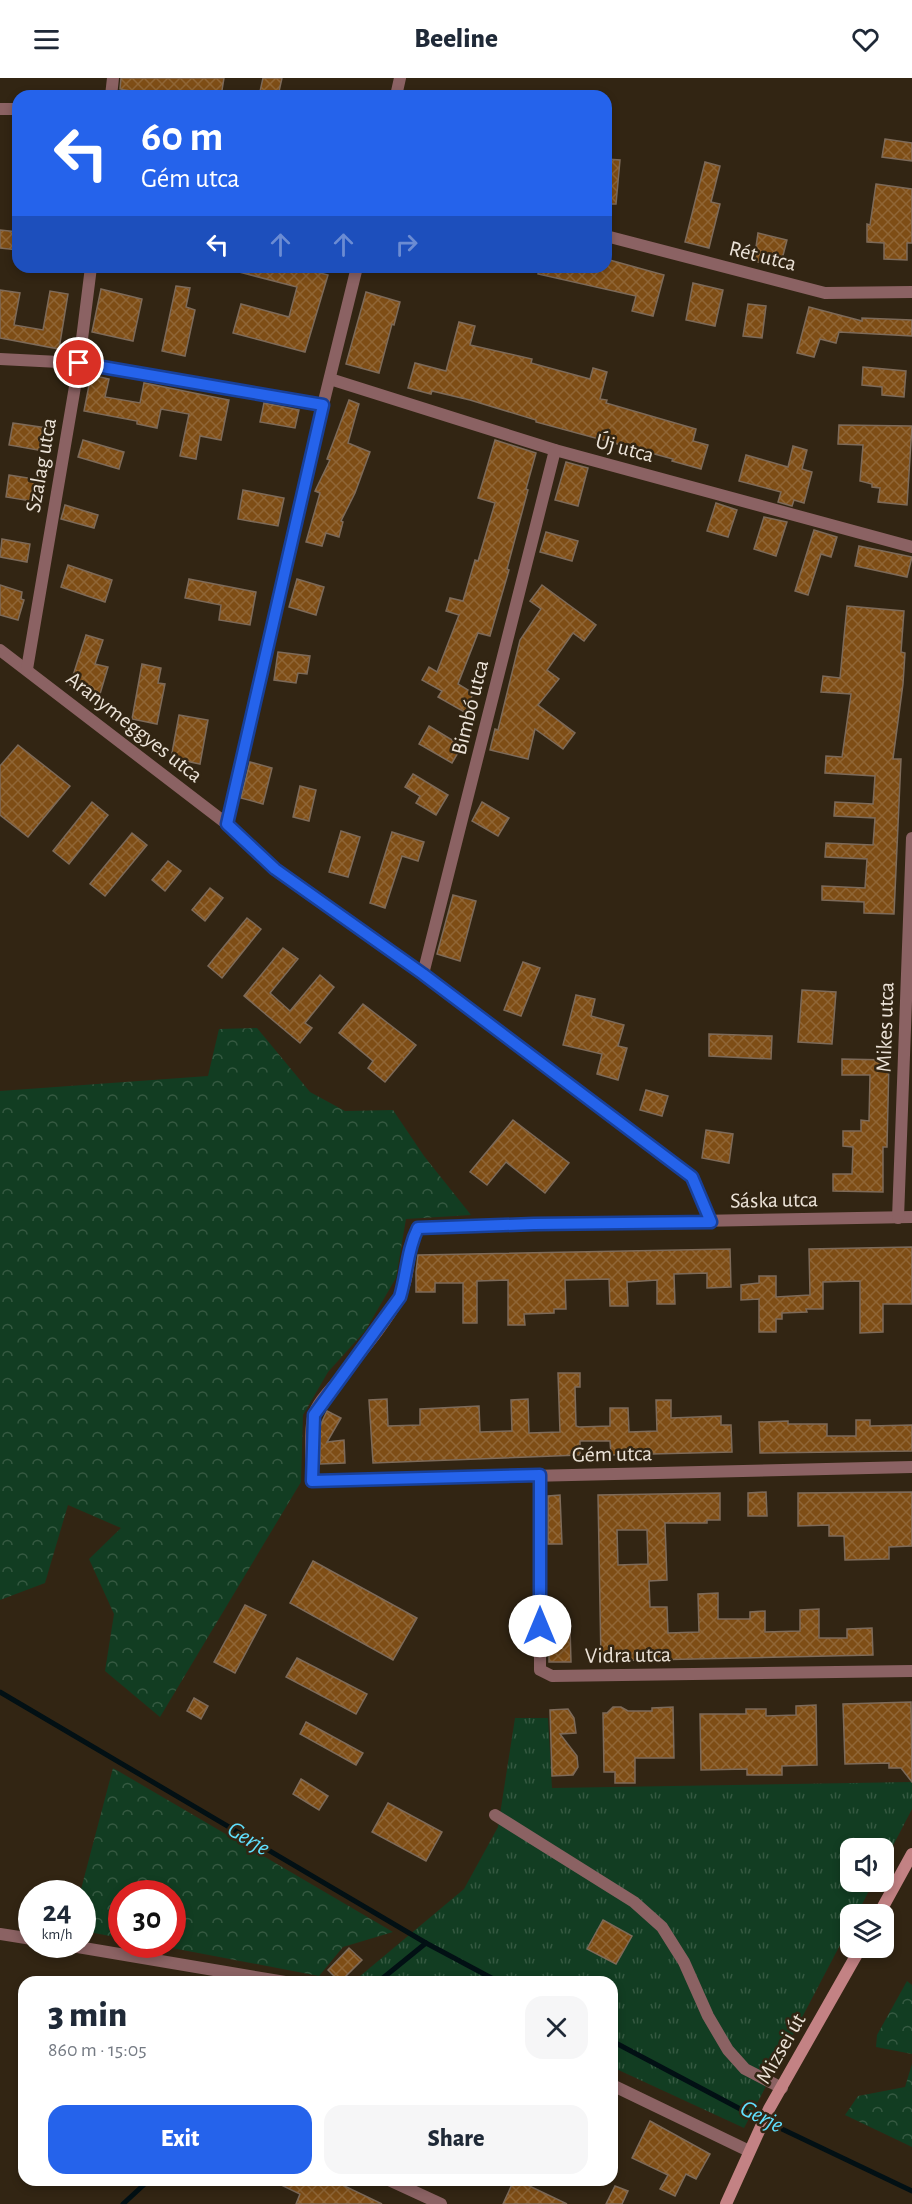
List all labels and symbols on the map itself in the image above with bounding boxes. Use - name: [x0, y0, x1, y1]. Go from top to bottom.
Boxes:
- street label: Rét utca: [727, 237, 799, 275]
- pin: [53, 337, 104, 388]
- street label: Szalag utca: [22, 416, 60, 514]
- street label: Új utca: [593, 429, 657, 466]
- street label: Bimbó utca: [448, 658, 492, 757]
- street label: Aranymeggyes utca: [62, 667, 207, 787]
- street label: Mikes utca: [872, 981, 898, 1073]
- street label: Sáska utca: [730, 1188, 818, 1212]
- street label: Gém utca: [572, 1442, 652, 1466]
- position arrow: [508, 1594, 572, 1658]
- street label: Vidra utca: [585, 1643, 671, 1667]
- water label: Gerje: [223, 1817, 274, 1861]
- speed limit sign: 30: [108, 1880, 186, 1958]
- street label: Mizsei út: [752, 2010, 810, 2087]
- water label: Gerje: [736, 2096, 787, 2138]

